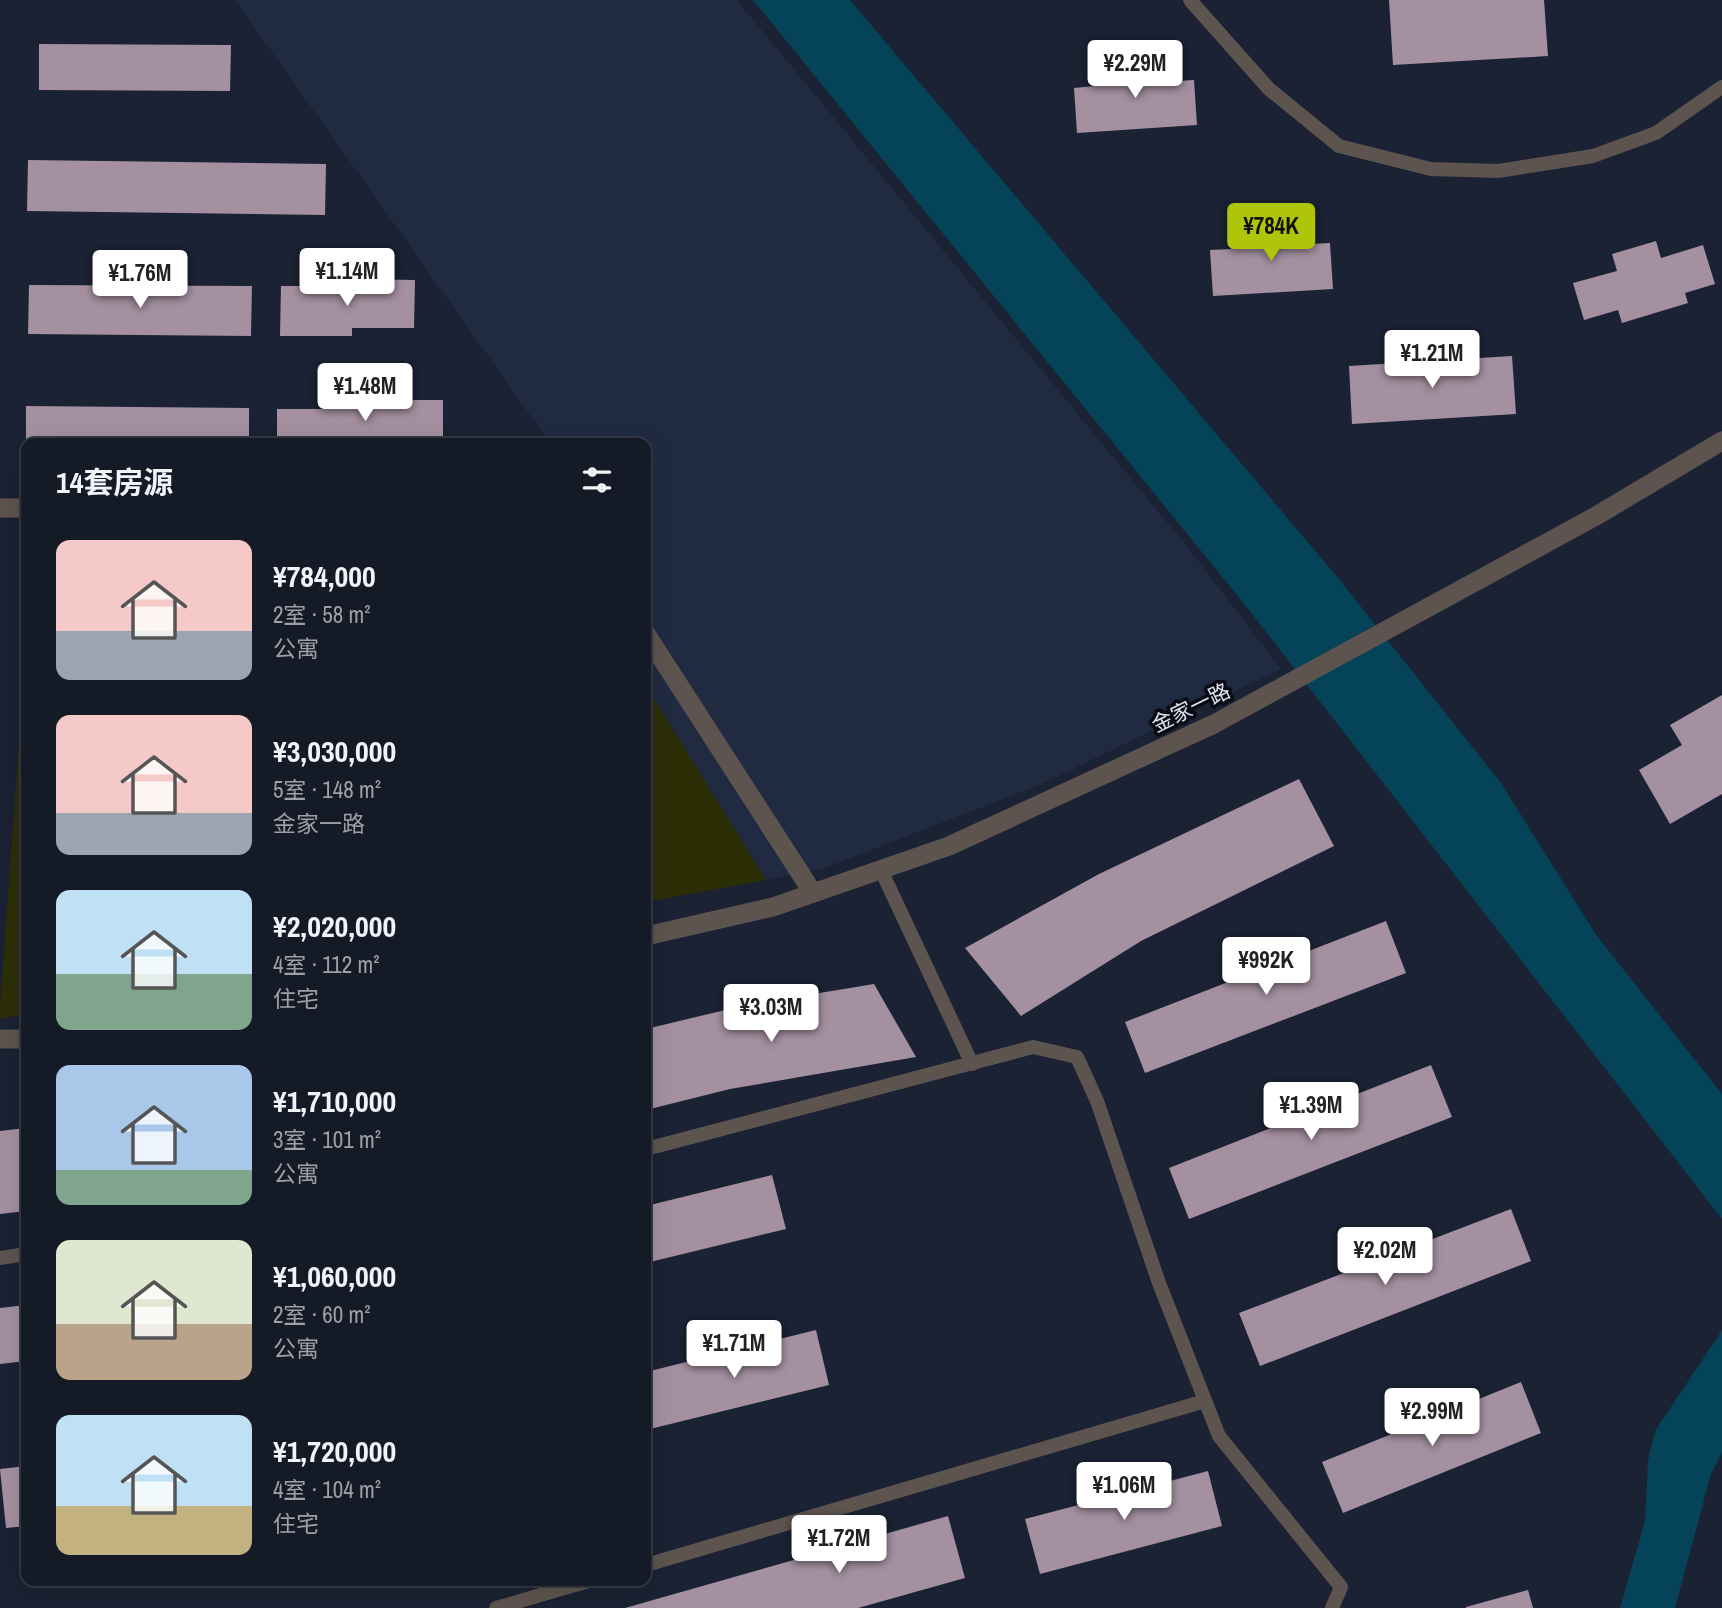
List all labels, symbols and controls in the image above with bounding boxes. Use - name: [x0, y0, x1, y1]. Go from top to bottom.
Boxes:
- pin: ¥2.29M: [1078, 41, 1192, 100]
- text: ¥2.29M: [1104, 47, 1166, 78]
- pin: ¥784K: [1222, 204, 1320, 263]
- text: ¥784K: [1243, 210, 1299, 241]
- pin: ¥1.14M: [290, 248, 404, 308]
- pin: ¥1.76M: [83, 250, 197, 310]
- text: ¥1.14M: [316, 255, 378, 286]
- text: ¥1.76M: [109, 257, 171, 288]
- pin: ¥1.21M: [1375, 330, 1489, 390]
- text: ¥1.21M: [1401, 337, 1463, 368]
- pin: ¥1.48M: [308, 364, 422, 423]
- text: ¥1.48M: [334, 370, 396, 401]
- icon: filters: [578, 461, 616, 499]
- text: 14套房源: [56, 462, 173, 502]
- text: ¥784,000: [273, 556, 376, 596]
- icon: home: [112, 568, 196, 652]
- text: 2室 · 58 m²: [273, 599, 370, 630]
- text: 公寓: [273, 633, 319, 664]
- street label: 金家一路: [1147, 676, 1235, 739]
- text: ¥3,030,000: [273, 731, 396, 771]
- icon: home: [112, 743, 196, 827]
- text: 5室 · 148 m²: [273, 774, 381, 805]
- text: 金家一路: [273, 808, 365, 839]
- text: ¥2,020,000: [273, 906, 396, 946]
- icon: home: [112, 918, 196, 1002]
- pin: ¥992K: [1217, 937, 1315, 997]
- text: ¥992K: [1238, 944, 1294, 975]
- text: 4室 · 112 m²: [273, 949, 380, 980]
- text: 住宅: [273, 983, 319, 1014]
- pin: ¥3.03M: [714, 984, 828, 1044]
- text: ¥3.03M: [740, 991, 802, 1022]
- text: ¥1,710,000: [273, 1081, 396, 1121]
- pin: ¥1.39M: [1254, 1082, 1368, 1142]
- text: ¥1.39M: [1280, 1089, 1342, 1120]
- icon: home: [112, 1093, 196, 1177]
- text: 3室 · 101 m²: [273, 1124, 381, 1155]
- text: 公寓: [273, 1158, 319, 1189]
- pin: ¥2.02M: [1328, 1228, 1442, 1287]
- text: ¥2.02M: [1354, 1234, 1416, 1265]
- text: ¥1,060,000: [273, 1256, 396, 1296]
- icon: home: [112, 1268, 196, 1352]
- text: 2室 · 60 m²: [273, 1299, 370, 1330]
- pin: ¥1.71M: [677, 1320, 791, 1380]
- text: ¥1.71M: [703, 1327, 765, 1358]
- text: 公寓: [273, 1333, 319, 1364]
- pin: ¥2.99M: [1375, 1388, 1489, 1448]
- text: ¥2.99M: [1401, 1395, 1463, 1426]
- text: ¥1,720,000: [273, 1431, 396, 1471]
- icon: home: [112, 1443, 196, 1527]
- pin: ¥1.06M: [1067, 1462, 1181, 1522]
- text: ¥1.06M: [1093, 1469, 1155, 1500]
- text: 4室 · 104 m²: [273, 1474, 381, 1505]
- text: 住宅: [273, 1508, 319, 1539]
- pin: ¥1.72M: [782, 1516, 896, 1575]
- text: ¥1.72M: [808, 1522, 870, 1553]

